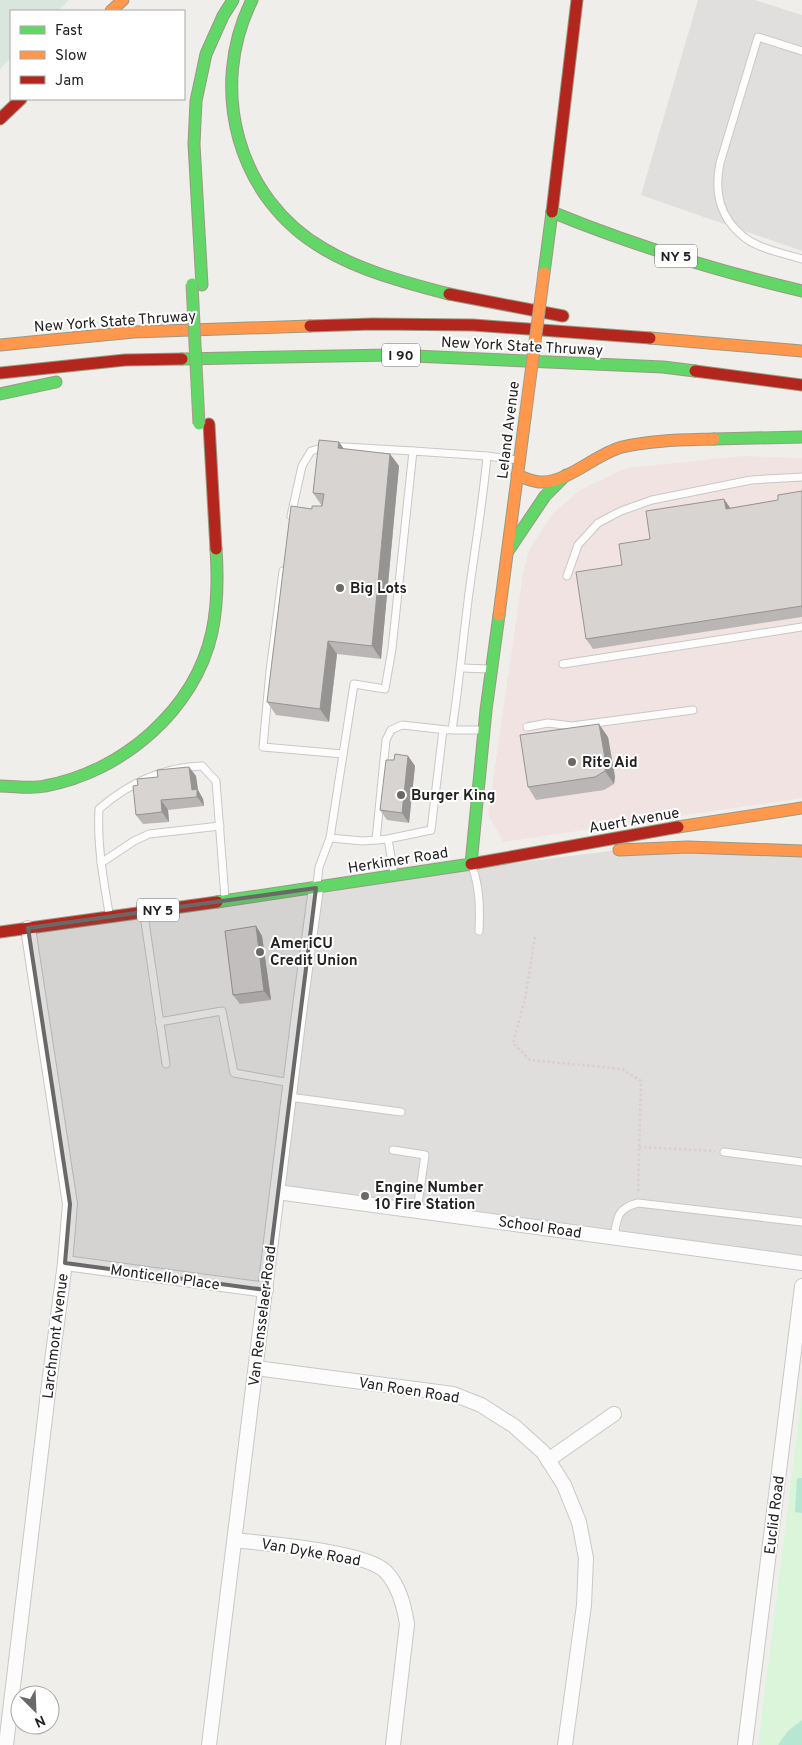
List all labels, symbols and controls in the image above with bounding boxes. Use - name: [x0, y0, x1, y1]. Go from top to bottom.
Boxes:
- legend: [10, 10, 185, 100]
- text: Fast: [55, 22, 83, 41]
- text: Slow: [55, 47, 87, 66]
- text: Jam: [55, 72, 84, 91]
- road number: NY 5: [655, 245, 697, 268]
- street label: New York State Thruway: [33, 307, 197, 338]
- street label: New York State Thruway: [440, 334, 604, 361]
- road number: I 90: [382, 344, 420, 366]
- street label: Leland Avenue: [494, 380, 525, 480]
- place label: Big Lots: [350, 580, 407, 599]
- marker: Big Lots: [334, 582, 346, 594]
- place label: Rite Aid: [582, 754, 638, 773]
- marker: Rite Aid: [566, 756, 578, 768]
- place label: Burger King: [411, 787, 496, 806]
- marker: Burger King: [395, 789, 407, 801]
- street label: Auert Avenue: [588, 804, 681, 839]
- street label: Herkimer Road: [347, 844, 450, 879]
- road number: NY 5: [137, 898, 179, 922]
- place label: AmeriCU Credit Union: [270, 935, 358, 971]
- marker: AmeriCU Credit Union: [254, 946, 266, 958]
- place label: Engine Number 10 Fire Station: [375, 1179, 484, 1215]
- marker: Engine Number 10 Fire Station: [359, 1190, 371, 1202]
- street label: School Road: [497, 1213, 583, 1244]
- street label: Van Rensselaer Road: [245, 1245, 282, 1388]
- street label: Monticello Place: [109, 1261, 221, 1296]
- street label: Larchmont Avenue: [39, 1272, 74, 1400]
- street label: Van Roen Road: [357, 1374, 461, 1409]
- street label: Euclid Road: [761, 1475, 790, 1556]
- street label: Van Dyke Road: [260, 1535, 362, 1572]
- north arrow: [10, 1685, 60, 1735]
- text: N: [32, 1711, 48, 1730]

